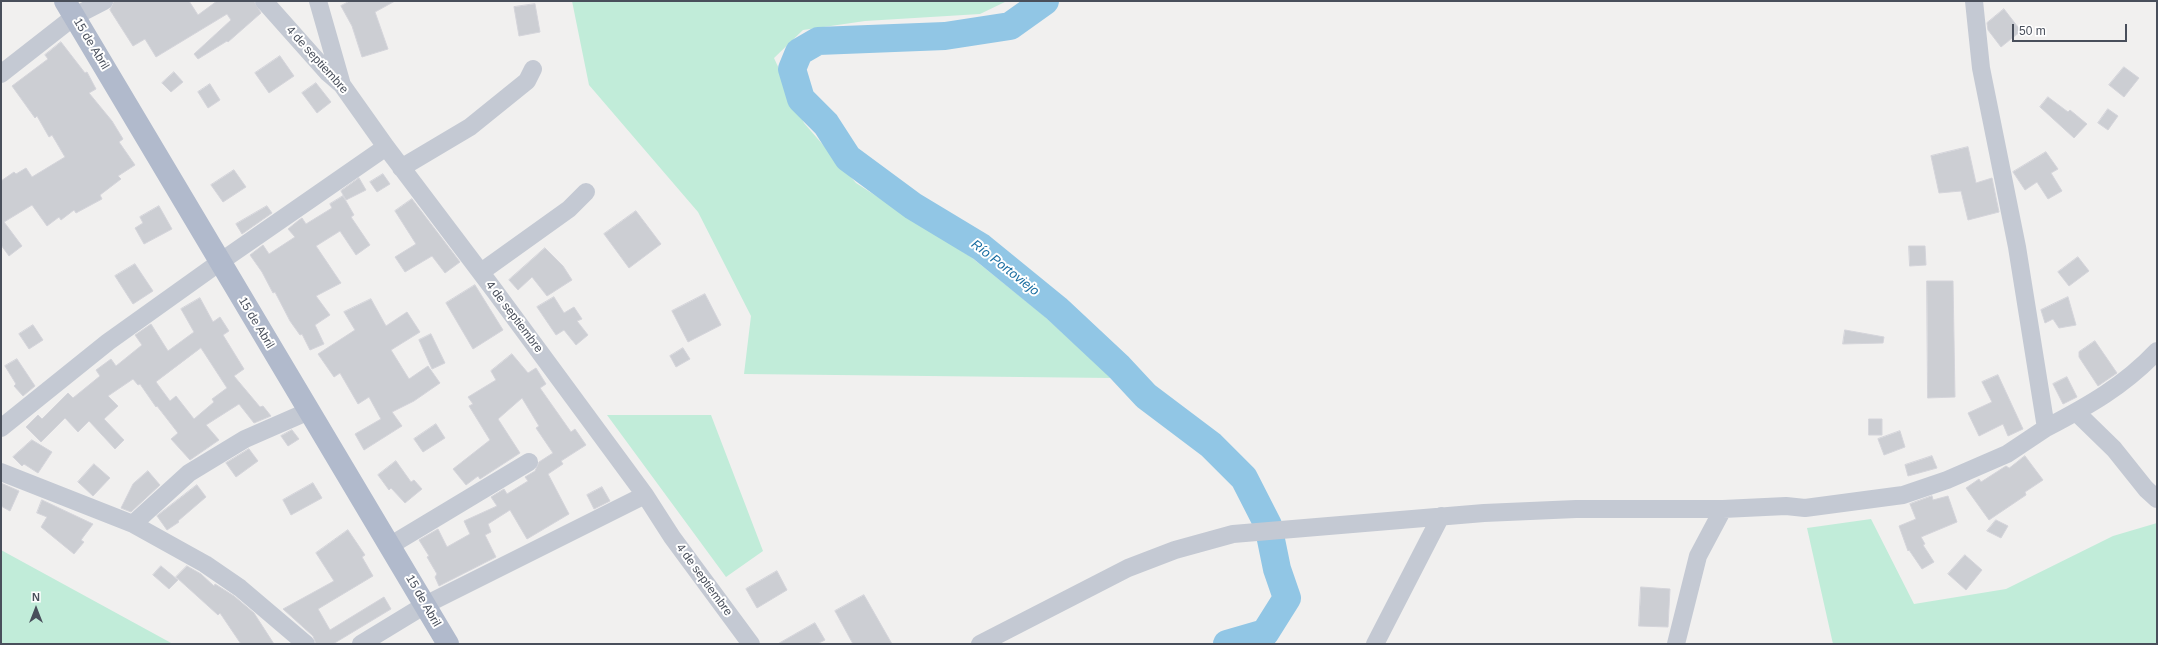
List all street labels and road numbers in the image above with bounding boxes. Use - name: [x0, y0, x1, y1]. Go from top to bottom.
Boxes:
- street label: 15 de Abril: [70, 16, 112, 72]
- street label: 4 de septiembre: [283, 23, 351, 97]
- street label: 4 de septiembre: [482, 278, 546, 356]
- street label: 15 de Abril: [235, 295, 277, 351]
- street label: 4 de septiembre: [673, 541, 735, 619]
- street label: 15 de Abril: [402, 573, 444, 629]

